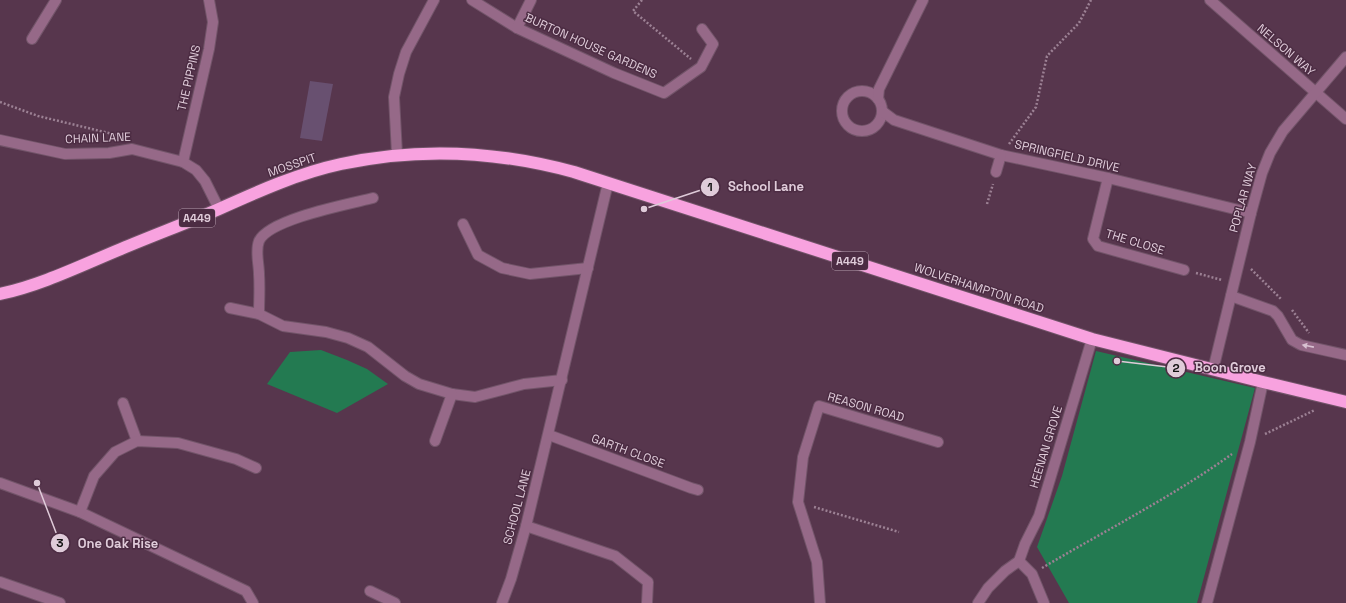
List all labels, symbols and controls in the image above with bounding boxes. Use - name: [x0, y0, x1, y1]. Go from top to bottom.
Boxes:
- street label: BURTON HOUSE GARDENS: [522, 10, 660, 82]
- street label: NELSON WAY: [1254, 20, 1319, 80]
- street label: THE PIPPINS: [174, 43, 204, 113]
- street label: CHAIN LANE: [65, 129, 131, 147]
- street label: SPRINGFIELD DRIVE: [1013, 136, 1121, 176]
- street label: MOSSPIT: [266, 149, 318, 181]
- street label: POPLAR WAY: [1225, 161, 1261, 234]
- callout: School Lane: [700, 174, 812, 199]
- text: School Lane: [728, 178, 804, 195]
- text: 1: [707, 179, 713, 195]
- road number: A449: [179, 209, 215, 227]
- street label: THE CLOSE: [1104, 225, 1167, 259]
- road number: A449: [832, 252, 868, 270]
- street label: WOLVERHAMPTON ROAD: [912, 259, 1046, 317]
- one-way arrow: [1302, 343, 1314, 349]
- callout: Boon Grove: [1166, 355, 1274, 380]
- text: Boon Grove: [1194, 359, 1266, 376]
- text: 2: [1172, 360, 1180, 376]
- street label: REASON ROAD: [826, 388, 906, 426]
- street label: HEENAN GROVE: [1026, 404, 1066, 490]
- street label: GARTH CLOSE: [589, 430, 667, 472]
- street label: SCHOOL LANE: [499, 467, 535, 546]
- callout: One Oak Rise: [50, 531, 166, 556]
- text: 3: [56, 535, 64, 551]
- text: One Oak Rise: [78, 535, 158, 552]

